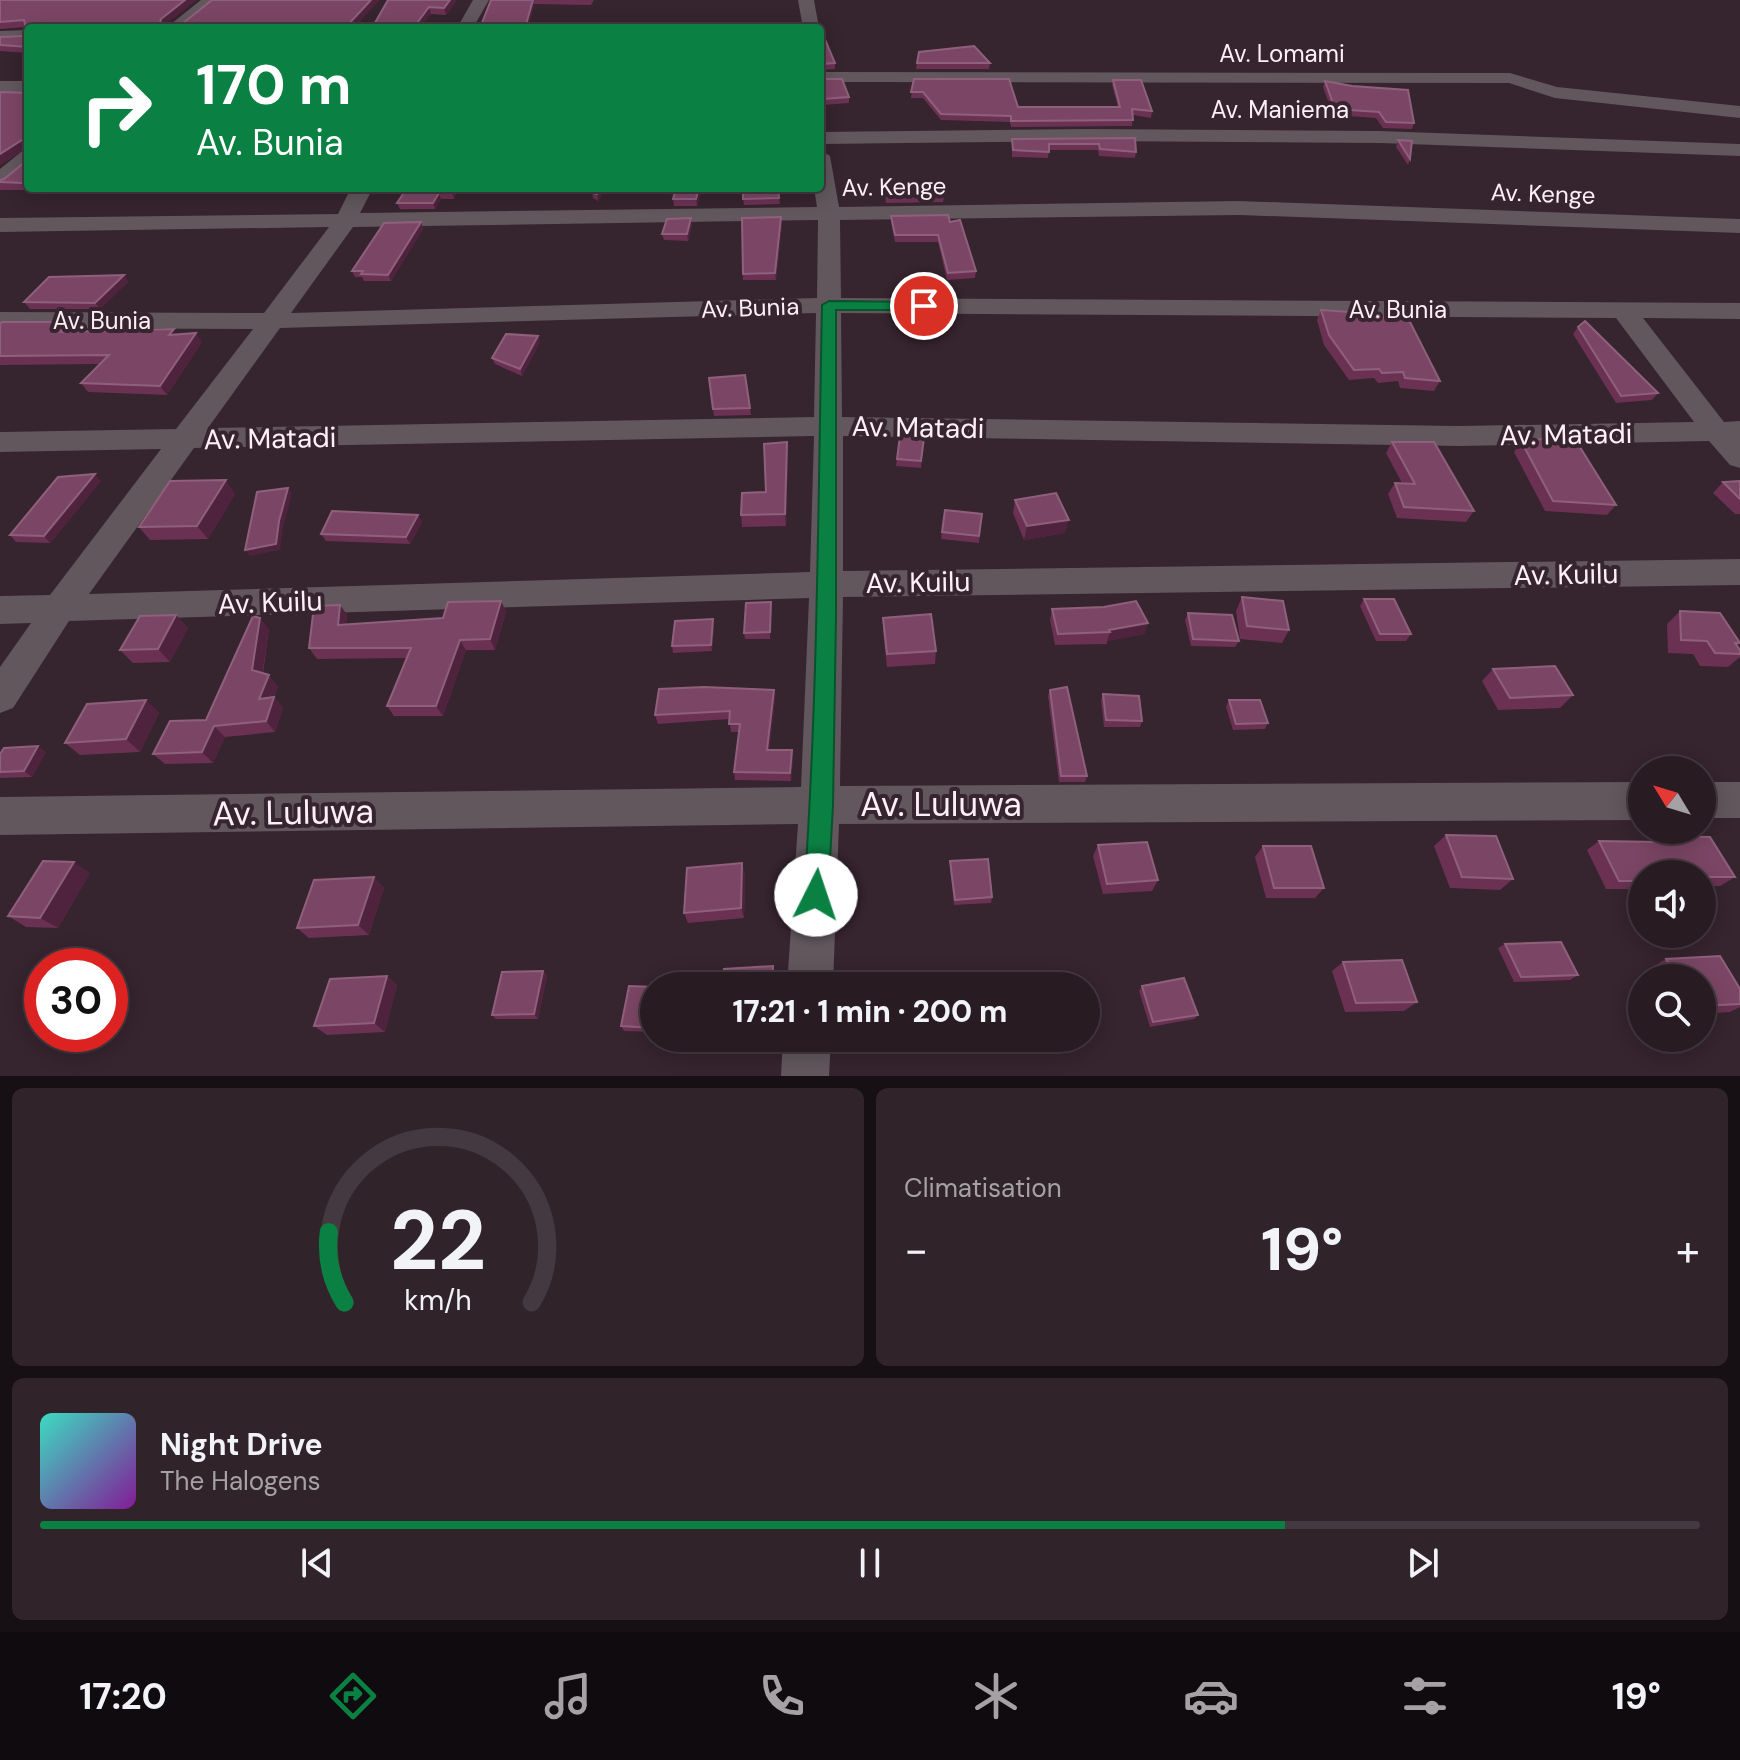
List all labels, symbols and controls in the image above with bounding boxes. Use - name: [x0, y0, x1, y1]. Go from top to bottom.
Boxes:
- street label: Av. Lomami: [1219, 38, 1345, 69]
- text: 170 m: [196, 48, 351, 121]
- icon: right: [64, 56, 168, 160]
- street label: Av. Maniema: [1211, 94, 1349, 125]
- text: Av. Bunia: [196, 119, 344, 166]
- street label: Av. Kenge: [841, 170, 947, 203]
- street label: Av. Kenge: [1490, 176, 1596, 211]
- pin: [890, 272, 958, 340]
- icon: arrive: [902, 284, 946, 328]
- street label: Av. Bunia: [700, 290, 800, 325]
- street label: Av. Bunia: [1349, 294, 1447, 325]
- street label: Av. Bunia: [53, 305, 151, 336]
- street label: Av. Matadi: [851, 408, 985, 447]
- street label: Av. Matadi: [1499, 415, 1633, 454]
- street label: Av. Matadi: [203, 419, 337, 458]
- street label: Av. Kuilu: [1513, 555, 1619, 594]
- street label: Av. Kuilu: [865, 563, 971, 602]
- street label: Av. Kuilu: [217, 582, 323, 623]
- north arrow: [1628, 756, 1716, 844]
- map controls: [1628, 756, 1716, 1052]
- street label: Av. Luluwa: [860, 782, 1022, 827]
- street label: Av. Luluwa: [212, 789, 374, 836]
- position arrow: [774, 853, 858, 937]
- button: sound: [1628, 860, 1716, 948]
- speed limit sign: 30: [24, 948, 128, 1052]
- button: search: [1628, 964, 1716, 1052]
- text: 17:21 · 1 min · 200 m: [733, 992, 1008, 1031]
- text: Climatisation: [904, 1171, 1062, 1205]
- text: 22: [390, 1186, 486, 1295]
- text: 19°: [1261, 1210, 1343, 1289]
- text: −: [904, 1221, 928, 1279]
- text: +: [1676, 1221, 1700, 1279]
- text: km/h: [404, 1282, 472, 1319]
- text: Night Drive: [160, 1425, 323, 1464]
- text: The Halogens: [160, 1464, 320, 1498]
- icon: previous: [295, 1541, 339, 1585]
- icon: pause: [848, 1541, 892, 1585]
- icon: next: [1401, 1541, 1445, 1585]
- icon: directions: [325, 1668, 381, 1724]
- icon: music: [540, 1668, 596, 1724]
- icon: phone: [754, 1668, 810, 1724]
- icon: climate: [968, 1668, 1024, 1724]
- icon: car: [1183, 1668, 1239, 1724]
- icon: filters: [1397, 1668, 1453, 1724]
- text: 17:20: [79, 1673, 167, 1720]
- text: 19°: [1612, 1673, 1661, 1720]

